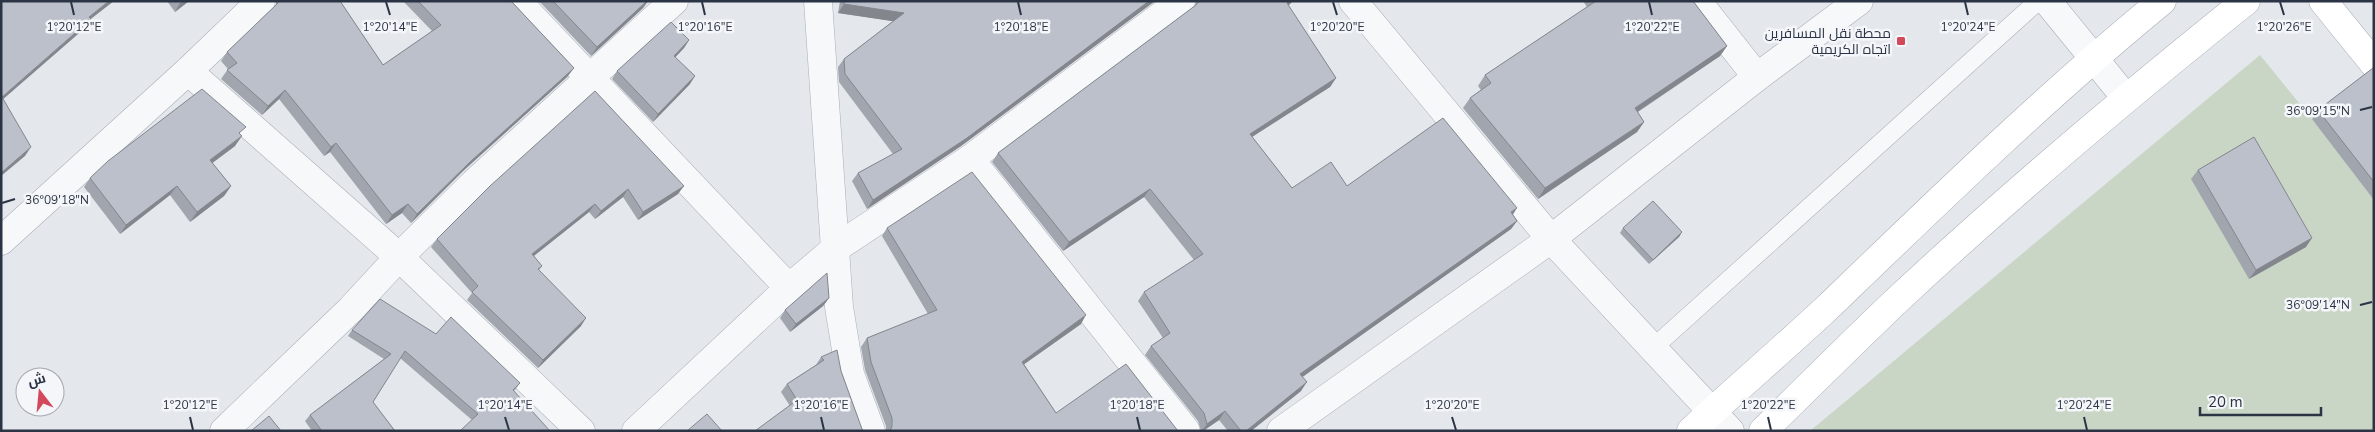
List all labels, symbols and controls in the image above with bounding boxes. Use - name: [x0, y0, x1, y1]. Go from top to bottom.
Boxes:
- text: 1°20'12"E: [47, 19, 101, 35]
- text: 1°20'14"E: [363, 19, 417, 35]
- text: 1°20'16"E: [678, 19, 732, 35]
- text: 1°20'18"E: [994, 19, 1048, 35]
- text: 1°20'20"E: [1310, 19, 1364, 35]
- text: 1°20'22"E: [1625, 19, 1679, 35]
- text: 1°20'24"E: [1941, 19, 1995, 35]
- text: 1°20'26"E: [2257, 19, 2311, 35]
- place label: محطة نقل المسافرين اتجاه الكريمية: [1765, 24, 1891, 59]
- marker: محطة نقل المسافرين اتجاه الكريمية: [1895, 35, 1907, 47]
- text: 36°09'15"N: [2286, 103, 2350, 119]
- text: 36°09'18"N: [25, 192, 89, 208]
- text: 36°09'14"N: [2286, 297, 2350, 313]
- north arrow: [15, 367, 65, 417]
- text: ش: [25, 368, 48, 392]
- scale bar: [2200, 384, 2321, 416]
- text: 20 m: [2208, 392, 2243, 412]
- text: 1°20'12"E: [163, 397, 217, 413]
- text: 1°20'14"E: [478, 397, 532, 413]
- text: 1°20'16"E: [794, 397, 848, 413]
- text: 1°20'18"E: [1110, 397, 1164, 413]
- text: 1°20'20"E: [1425, 397, 1479, 413]
- text: 1°20'22"E: [1741, 397, 1795, 413]
- text: 1°20'24"E: [2057, 397, 2111, 413]

